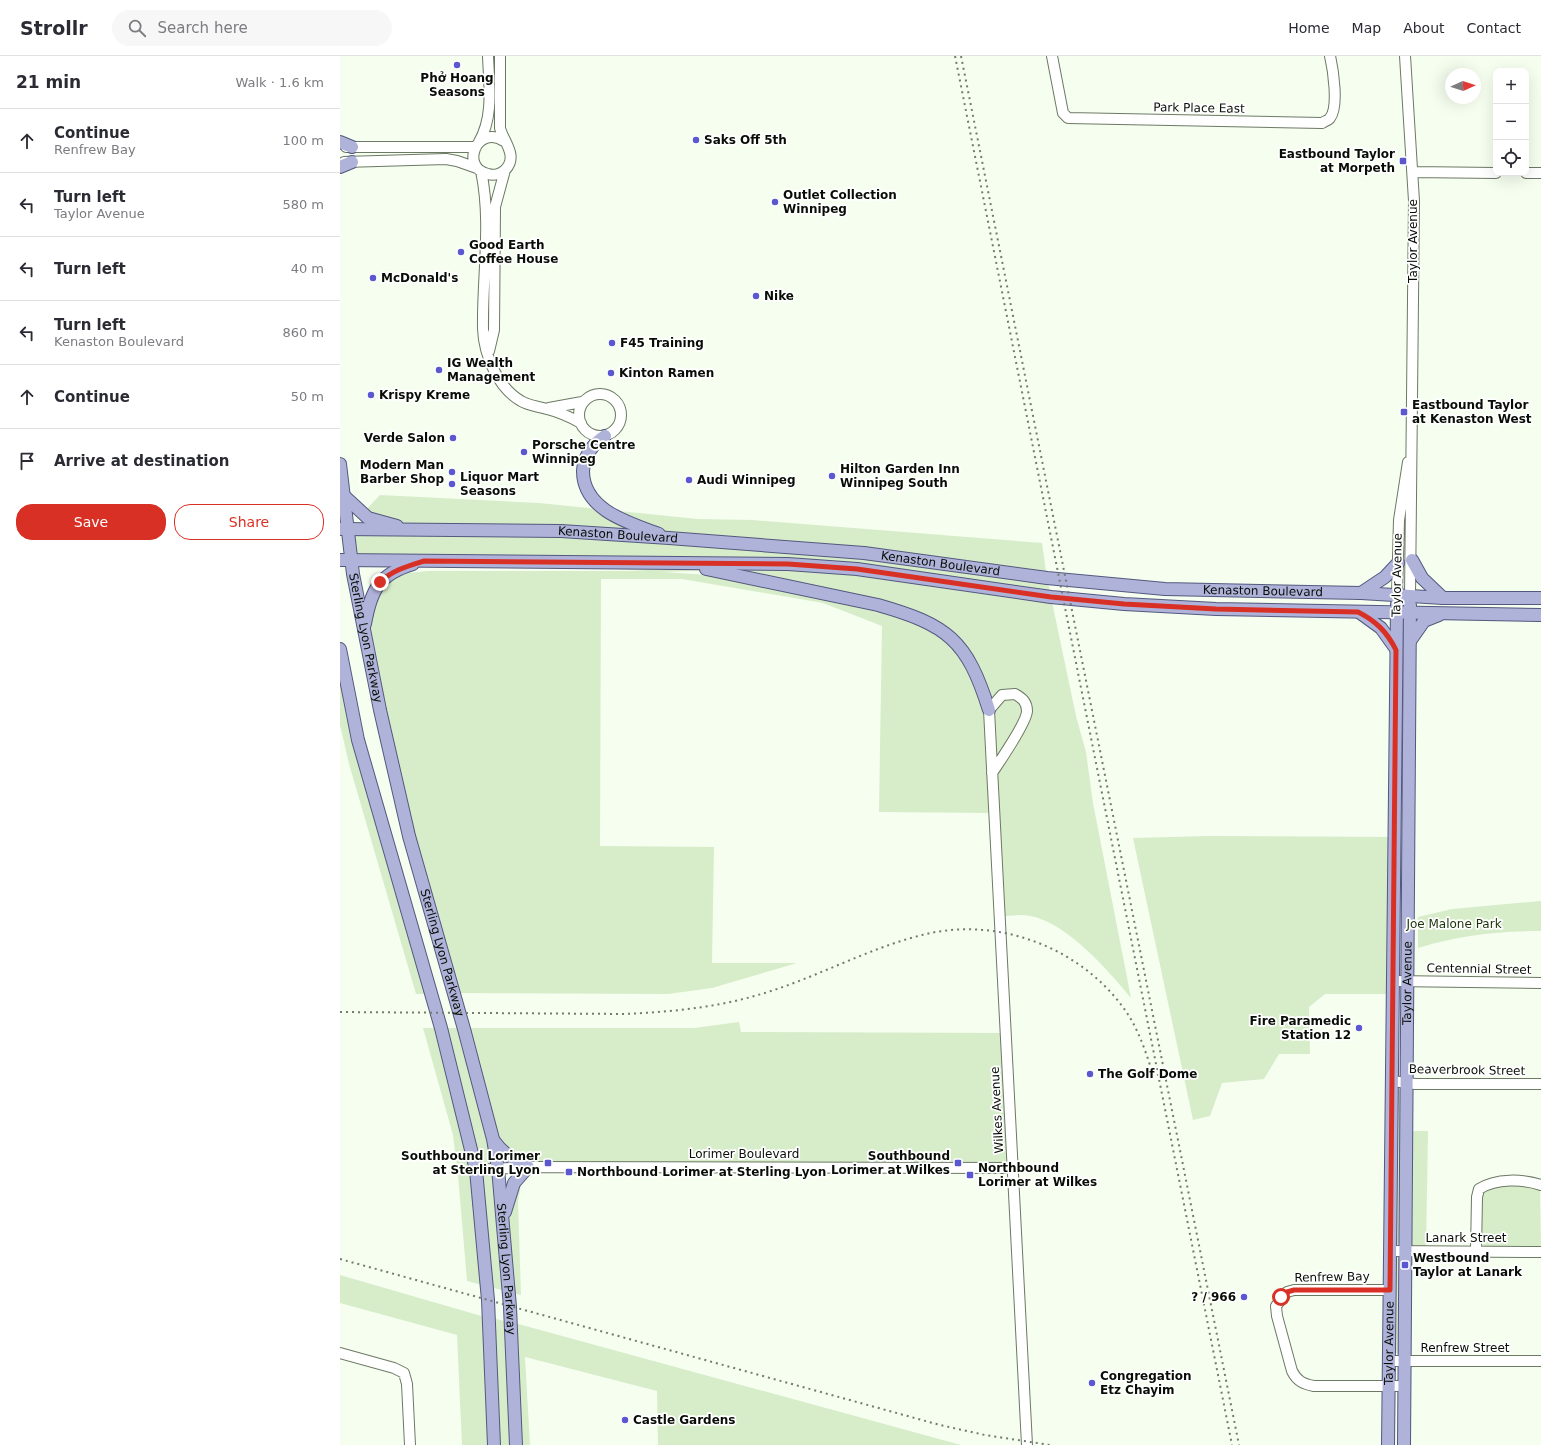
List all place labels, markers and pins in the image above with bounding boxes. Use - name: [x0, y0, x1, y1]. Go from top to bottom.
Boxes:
- marker: Phở Hoang Seasons: [452, 60, 462, 70]
- place label: Phở Hoang Seasons: [420, 71, 494, 99]
- place label: Saks Off 5th: [704, 133, 787, 147]
- marker: Saks Off 5th: [691, 135, 701, 145]
- place label: Eastbound Taylor at Morpeth: [1279, 147, 1395, 175]
- marker: Eastbound Taylor at Morpeth: [1398, 156, 1408, 166]
- place label: Outlet Collection Winnipeg: [783, 188, 897, 216]
- marker: Outlet Collection Winnipeg: [770, 197, 780, 207]
- place label: Good Earth Coffee House: [469, 238, 558, 266]
- marker: Good Earth Coffee House: [456, 247, 466, 257]
- place label: McDonald's: [381, 271, 458, 285]
- marker: McDonald's: [368, 273, 378, 283]
- place label: Nike: [764, 289, 794, 303]
- marker: Nike: [751, 291, 761, 301]
- place label: F45 Training: [620, 336, 704, 350]
- marker: F45 Training: [607, 338, 617, 348]
- place label: IG Wealth Management: [447, 356, 536, 384]
- marker: IG Wealth Management: [434, 365, 444, 375]
- place label: Kinton Ramen: [619, 366, 714, 380]
- marker: Kinton Ramen: [606, 368, 616, 378]
- place label: Krispy Kreme: [379, 388, 470, 402]
- marker: Krispy Kreme: [366, 390, 376, 400]
- place label: Eastbound Taylor at Kenaston West: [1412, 398, 1532, 426]
- marker: Eastbound Taylor at Kenaston West: [1399, 407, 1409, 417]
- place label: Verde Salon: [364, 431, 445, 445]
- marker: Verde Salon: [448, 433, 458, 443]
- place label: Porsche Centre Winnipeg: [532, 438, 635, 466]
- marker: Porsche Centre Winnipeg: [519, 447, 529, 457]
- place label: Modern Man Barber Shop: [360, 458, 444, 486]
- place label: Hilton Garden Inn Winnipeg South: [840, 462, 960, 490]
- marker: Modern Man Barber Shop: [447, 467, 457, 477]
- place label: Liquor Mart Seasons: [460, 470, 539, 498]
- marker: Hilton Garden Inn Winnipeg South: [827, 471, 837, 481]
- place label: Audi Winnipeg: [697, 473, 796, 487]
- marker: Audi Winnipeg: [684, 475, 694, 485]
- marker: Liquor Mart Seasons: [447, 479, 457, 489]
- place label: Fire Paramedic Station 12: [1249, 1014, 1351, 1042]
- marker: Fire Paramedic Station 12: [1354, 1023, 1364, 1033]
- place label: The Golf Dome: [1098, 1067, 1198, 1081]
- marker: The Golf Dome: [1085, 1069, 1095, 1079]
- place label: Southbound Lorimer at Sterling Lyon: [401, 1149, 540, 1177]
- place label: Southbound Lorimer at Wilkes: [831, 1149, 950, 1177]
- marker: Southbound Lorimer at Sterling Lyon: [543, 1158, 553, 1168]
- marker: Southbound Lorimer at Wilkes: [953, 1158, 963, 1168]
- place label: Northbound Lorimer at Wilkes: [978, 1161, 1097, 1189]
- place label: Northbound Lorimer at Sterling Lyon: [577, 1165, 826, 1179]
- marker: Northbound Lorimer at Sterling Lyon: [564, 1167, 574, 1177]
- marker: Northbound Lorimer at Wilkes: [965, 1170, 975, 1180]
- place label: Westbound Taylor at Lanark: [1413, 1251, 1523, 1279]
- marker: Westbound Taylor at Lanark: [1400, 1260, 1410, 1270]
- place label: ? / 966: [1191, 1290, 1236, 1304]
- marker: ? / 966: [1239, 1292, 1249, 1302]
- place label: Congregation Etz Chayim: [1100, 1369, 1192, 1397]
- marker: Congregation Etz Chayim: [1087, 1378, 1097, 1388]
- place label: Castle Gardens: [633, 1413, 736, 1427]
- marker: Castle Gardens: [620, 1415, 630, 1425]

